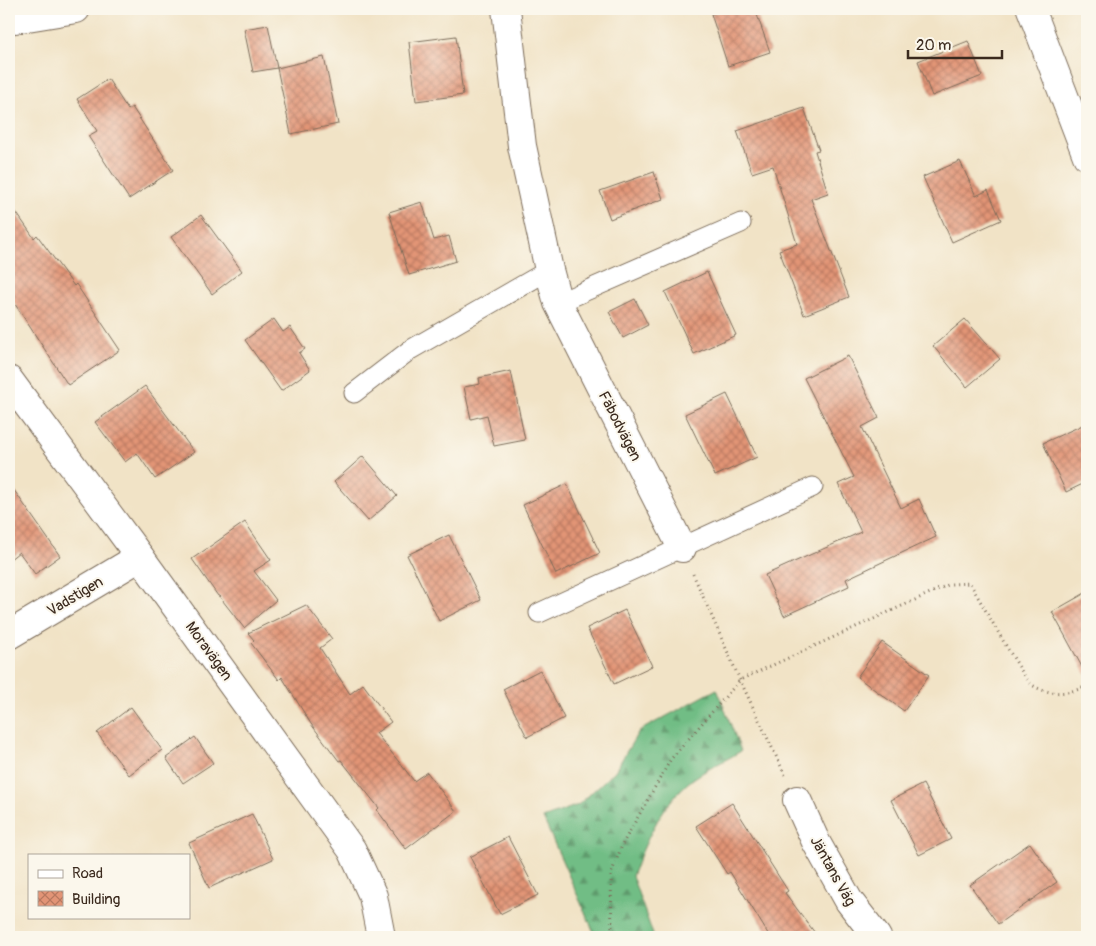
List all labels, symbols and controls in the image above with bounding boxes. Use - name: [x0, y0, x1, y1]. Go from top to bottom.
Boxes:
- scale bar: [908, 28, 1002, 60]
- text: 20 m: [916, 36, 951, 55]
- street label: Fäbodvägen: [594, 388, 645, 464]
- street label: Vadstigen: [44, 572, 107, 621]
- street label: Moravägen: [181, 618, 236, 684]
- street label: Jäntans Väg: [806, 833, 860, 910]
- legend: [28, 854, 190, 918]
- text: Road: [72, 864, 103, 883]
- text: Building: [72, 890, 120, 909]

